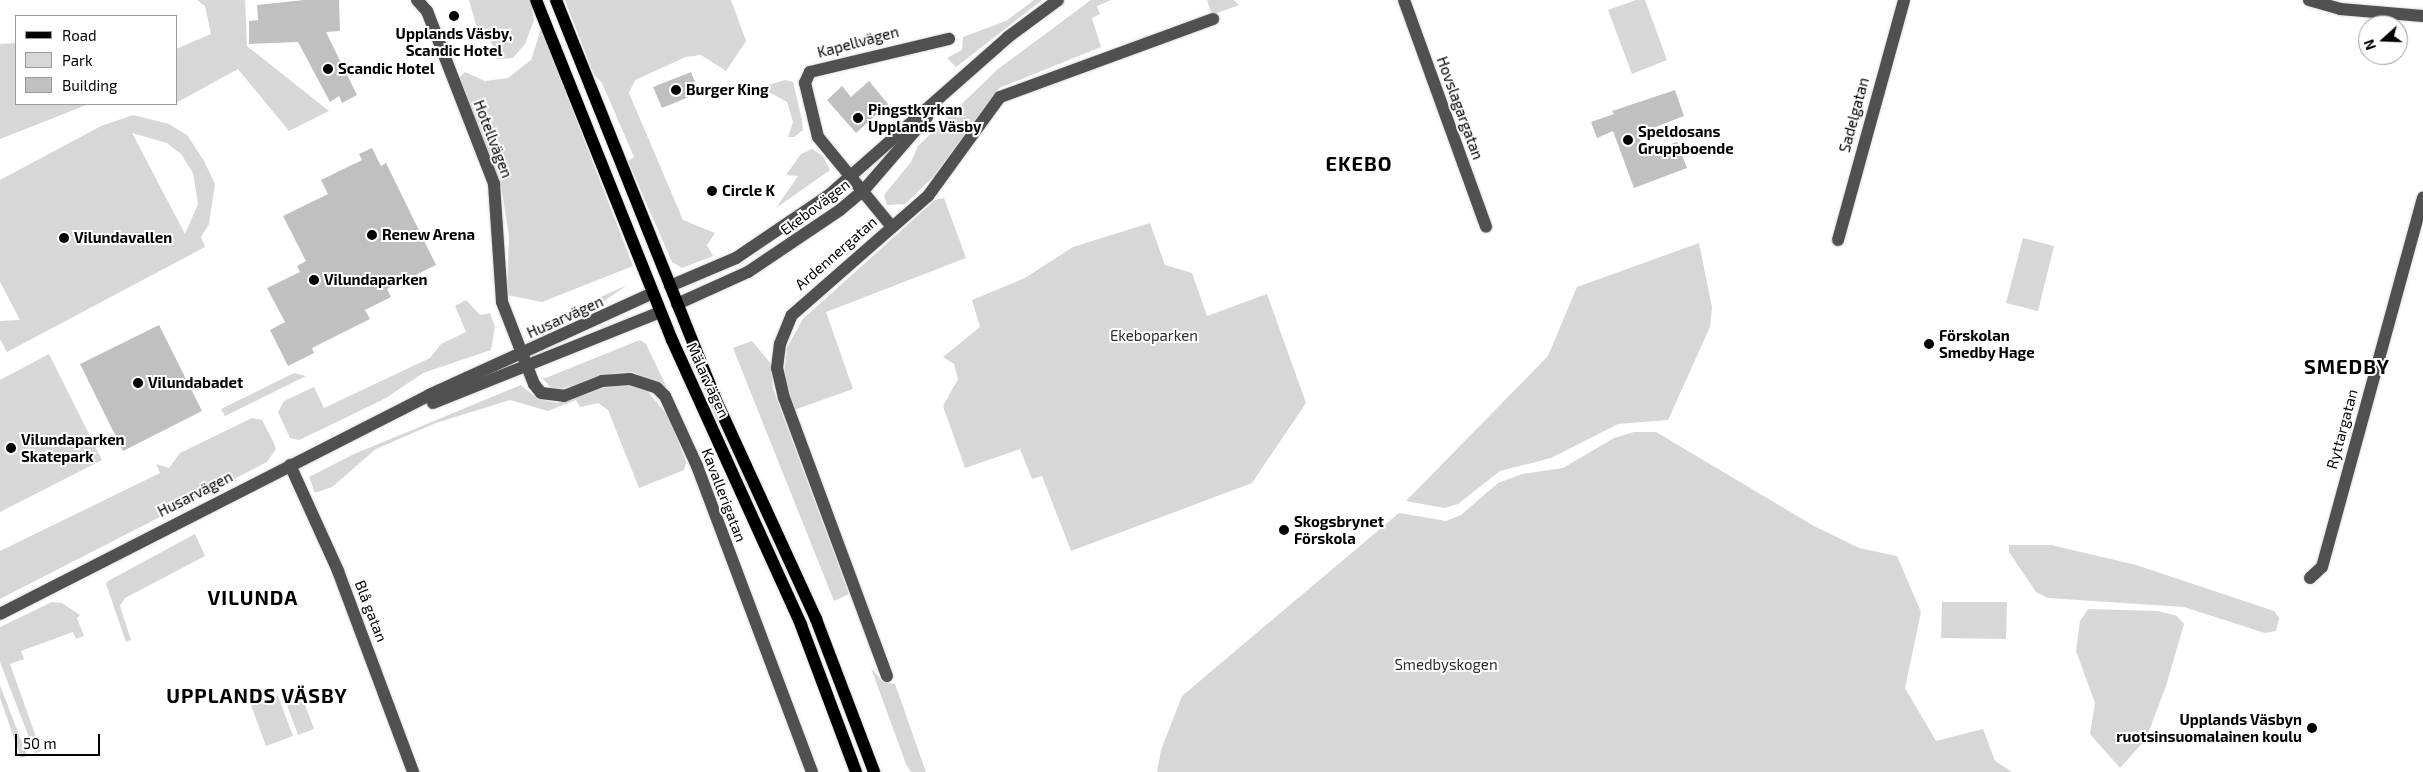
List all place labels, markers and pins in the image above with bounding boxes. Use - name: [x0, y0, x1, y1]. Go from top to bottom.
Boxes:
- marker: Upplands Väsby, Scandic Hotel: [448, 10, 460, 22]
- place label: Upplands Väsby, Scandic Hotel: [395, 24, 513, 59]
- place label: Scandic Hotel: [338, 60, 435, 78]
- marker: Scandic Hotel: [322, 63, 334, 75]
- place label: Burger King: [686, 81, 769, 99]
- marker: Burger King: [670, 84, 682, 96]
- place label: Pingstkyrkan Upplands Väsby: [868, 100, 982, 135]
- marker: Pingstkyrkan Upplands Väsby: [852, 112, 864, 124]
- place label: Speldosans Gruppboende: [1638, 122, 1734, 157]
- marker: Speldosans Gruppboende: [1622, 134, 1634, 146]
- place label: Circle K: [722, 182, 775, 200]
- marker: Circle K: [706, 185, 718, 197]
- place label: Renew Arena: [382, 226, 476, 244]
- place label: Vilundavallen: [74, 229, 172, 247]
- marker: Renew Arena: [366, 229, 378, 241]
- marker: Vilundavallen: [58, 232, 70, 244]
- place label: Vilundaparken: [324, 271, 428, 289]
- marker: Vilundaparken: [308, 274, 320, 286]
- place label: Förskolan Smedby Hage: [1939, 326, 2035, 361]
- marker: Förskolan Smedby Hage: [1923, 338, 1935, 350]
- place label: Vilundabadet: [148, 374, 243, 392]
- marker: Vilundabadet: [132, 377, 144, 389]
- place label: Vilundaparken Skatepark: [21, 430, 125, 465]
- marker: Vilundaparken Skatepark: [5, 442, 17, 454]
- place label: Skogsbrynet Förskola: [1294, 512, 1384, 547]
- marker: Skogsbrynet Förskola: [1278, 524, 1290, 536]
- place label: Upplands Väsbyn ruotsinsuomalainen koulu: [2116, 710, 2302, 745]
- marker: Upplands Väsbyn ruotsinsuomalainen koulu: [2306, 722, 2318, 734]

